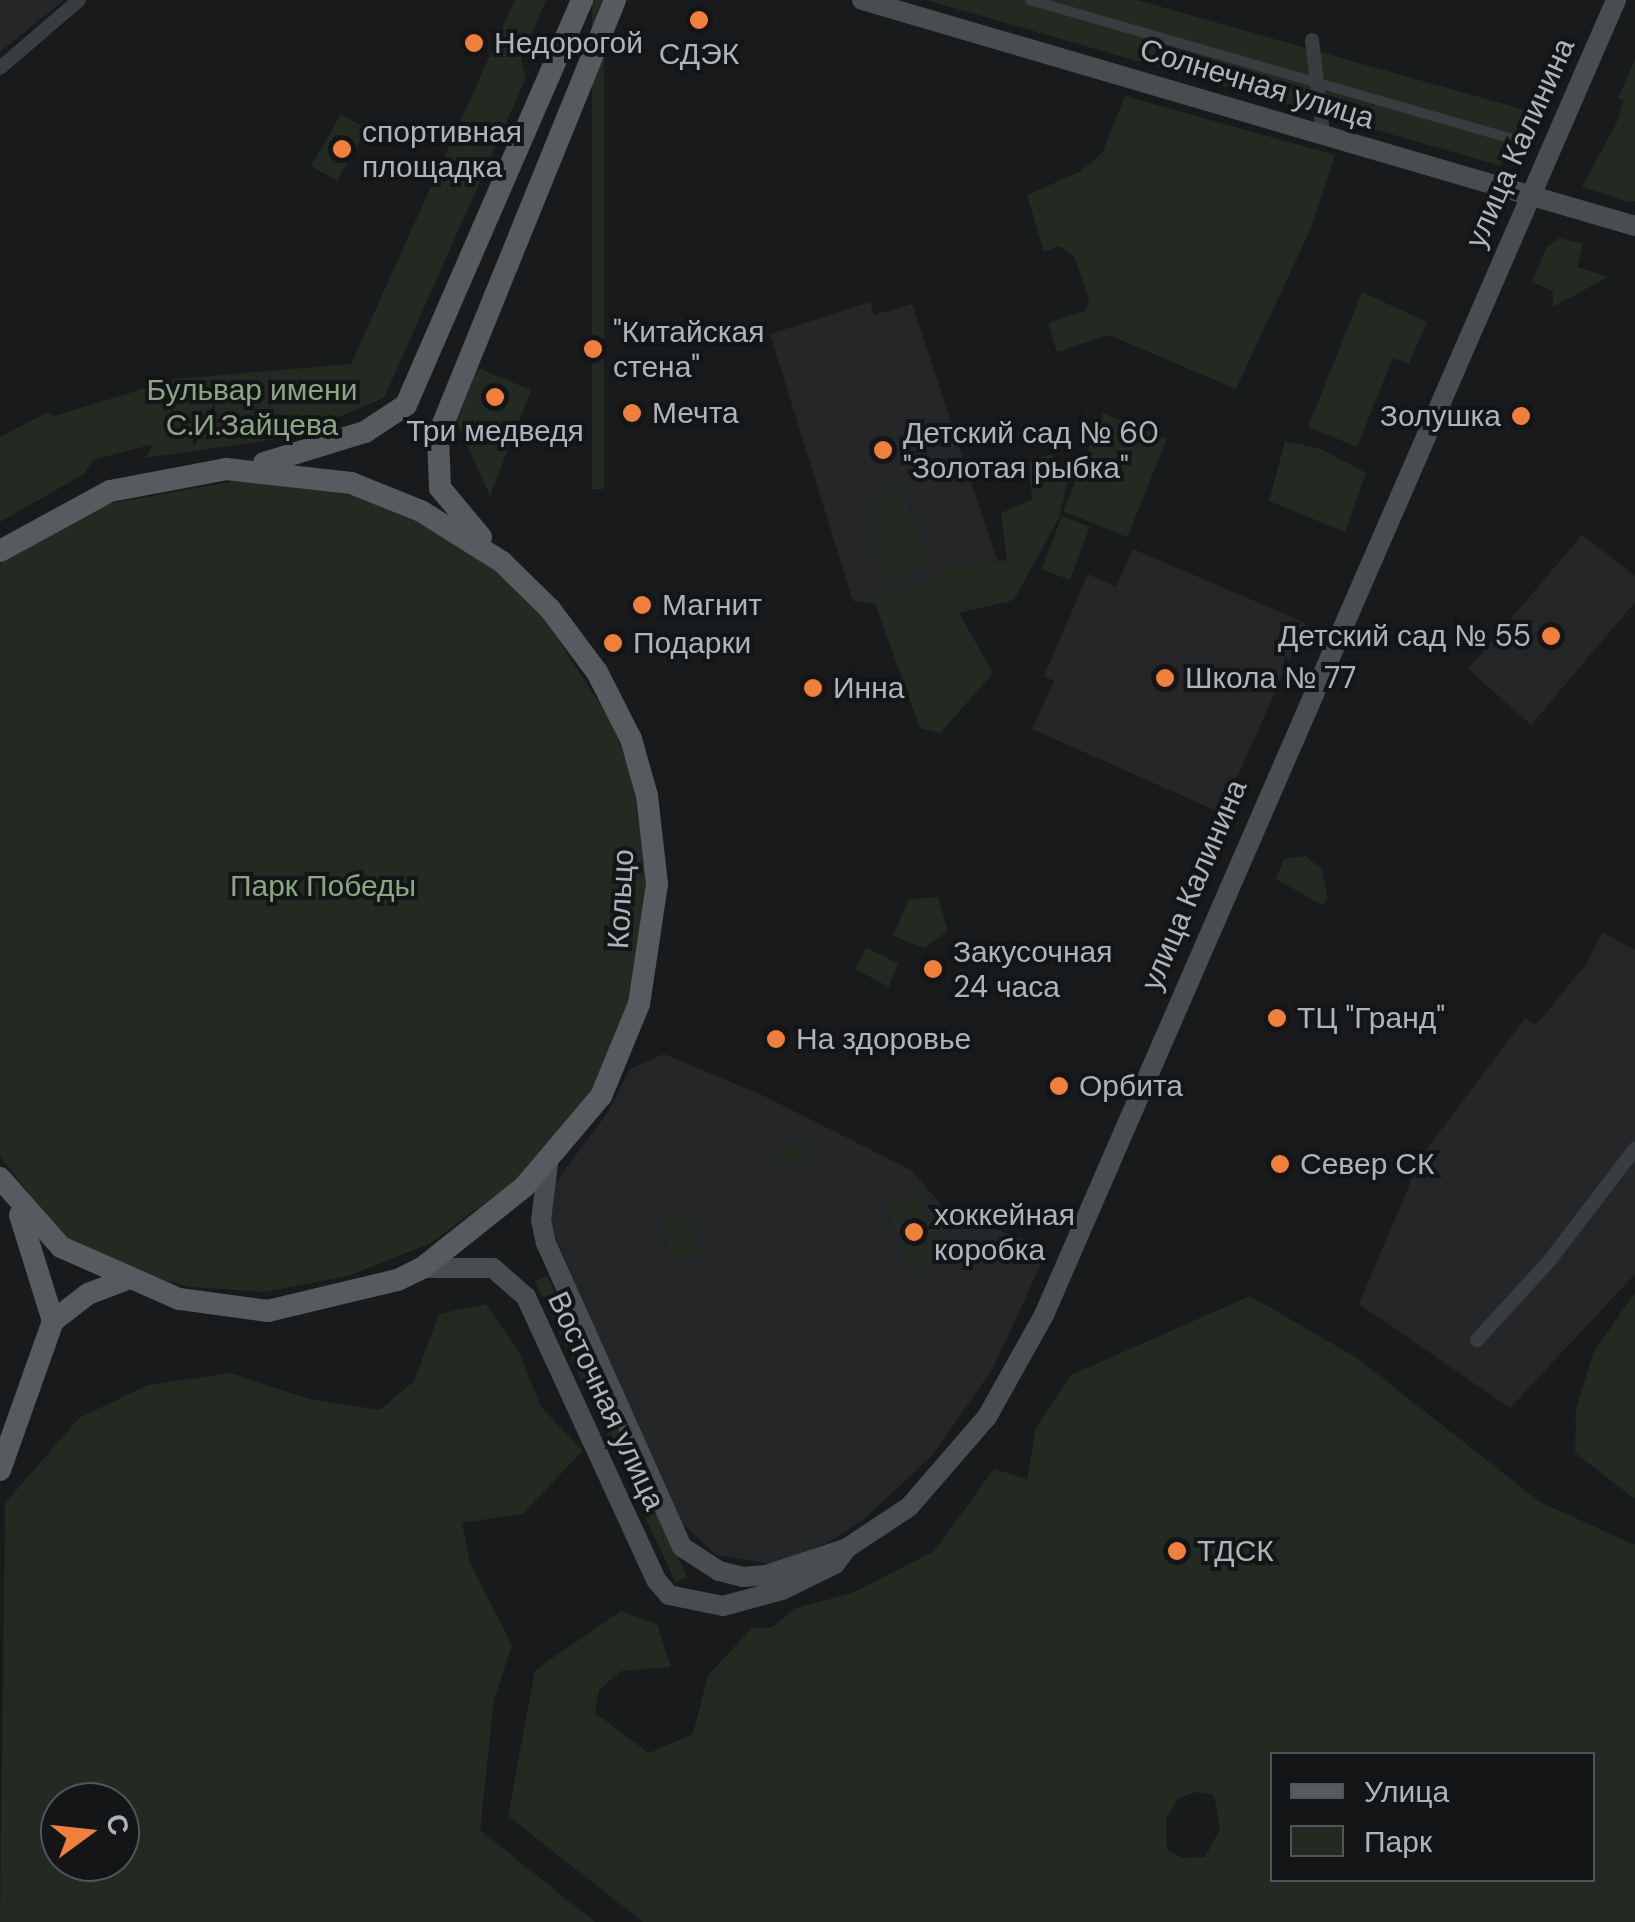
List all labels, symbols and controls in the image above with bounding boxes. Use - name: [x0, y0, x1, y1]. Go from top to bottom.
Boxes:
- marker: СДЭК: [688, 9, 710, 31]
- place label: Недорогой: [494, 25, 643, 61]
- street label: Солнечная улица: [1136, 31, 1378, 137]
- marker: Недорогой: [463, 32, 485, 54]
- street label: улица Калинина: [1458, 33, 1582, 253]
- place label: СДЭК: [659, 36, 739, 72]
- place label: спортивная площадка: [362, 114, 522, 184]
- marker: спортивная площадка: [331, 138, 353, 160]
- place label: "Китайская стена": [613, 314, 765, 384]
- marker: "Китайская стена": [582, 338, 604, 360]
- park label: Бульвар имени С.И.Зайцева: [147, 372, 357, 442]
- marker: Три медведя: [484, 386, 506, 408]
- place label: Мечта: [652, 395, 739, 431]
- place label: Золушка: [1380, 398, 1501, 434]
- marker: Мечта: [621, 402, 643, 424]
- marker: Золушка: [1510, 405, 1532, 427]
- place label: Три медведя: [406, 413, 584, 449]
- place label: Детский сад № 60 "Золотая рыбка": [903, 415, 1159, 486]
- marker: Детский сад № 60 "Золотая рыбка": [872, 439, 894, 461]
- place label: Магнит: [662, 587, 762, 623]
- marker: Магнит: [631, 594, 653, 616]
- place label: Детский сад № 55: [1278, 618, 1531, 654]
- place label: Подарки: [633, 625, 751, 661]
- marker: Детский сад № 55: [1540, 625, 1562, 647]
- marker: Подарки: [602, 632, 624, 654]
- place label: Школа № 77: [1185, 660, 1356, 696]
- marker: Школа № 77: [1154, 667, 1176, 689]
- place label: Инна: [833, 670, 904, 706]
- marker: Инна: [802, 677, 824, 699]
- street label: улица Калинина: [1133, 774, 1255, 996]
- street label: Кольцо: [600, 848, 642, 950]
- park label: Парк Победы: [230, 868, 416, 904]
- place label: Закусочная 24 часа: [953, 934, 1112, 1004]
- marker: Закусочная 24 часа: [922, 958, 944, 980]
- place label: ТЦ "Гранд": [1297, 1000, 1445, 1036]
- marker: ТЦ "Гранд": [1266, 1007, 1288, 1029]
- place label: На здоровье: [796, 1021, 971, 1057]
- marker: На здоровье: [765, 1028, 787, 1050]
- place label: Орбита: [1079, 1068, 1183, 1104]
- marker: Орбита: [1048, 1075, 1070, 1097]
- place label: Север СК: [1300, 1146, 1434, 1182]
- marker: Север СК: [1269, 1153, 1291, 1175]
- place label: хоккейная коробка: [934, 1197, 1075, 1268]
- marker: хоккейная коробка: [903, 1221, 925, 1243]
- street label: Восточная улица: [540, 1286, 672, 1516]
- place label: ТДСК: [1197, 1533, 1274, 1569]
- marker: ТДСК: [1166, 1540, 1188, 1562]
- legend: [1270, 1752, 1595, 1882]
- text: Улица: [1364, 1772, 1449, 1811]
- north arrow: [40, 1782, 140, 1882]
- text: С: [97, 1810, 138, 1839]
- text: Парк: [1364, 1822, 1432, 1861]

